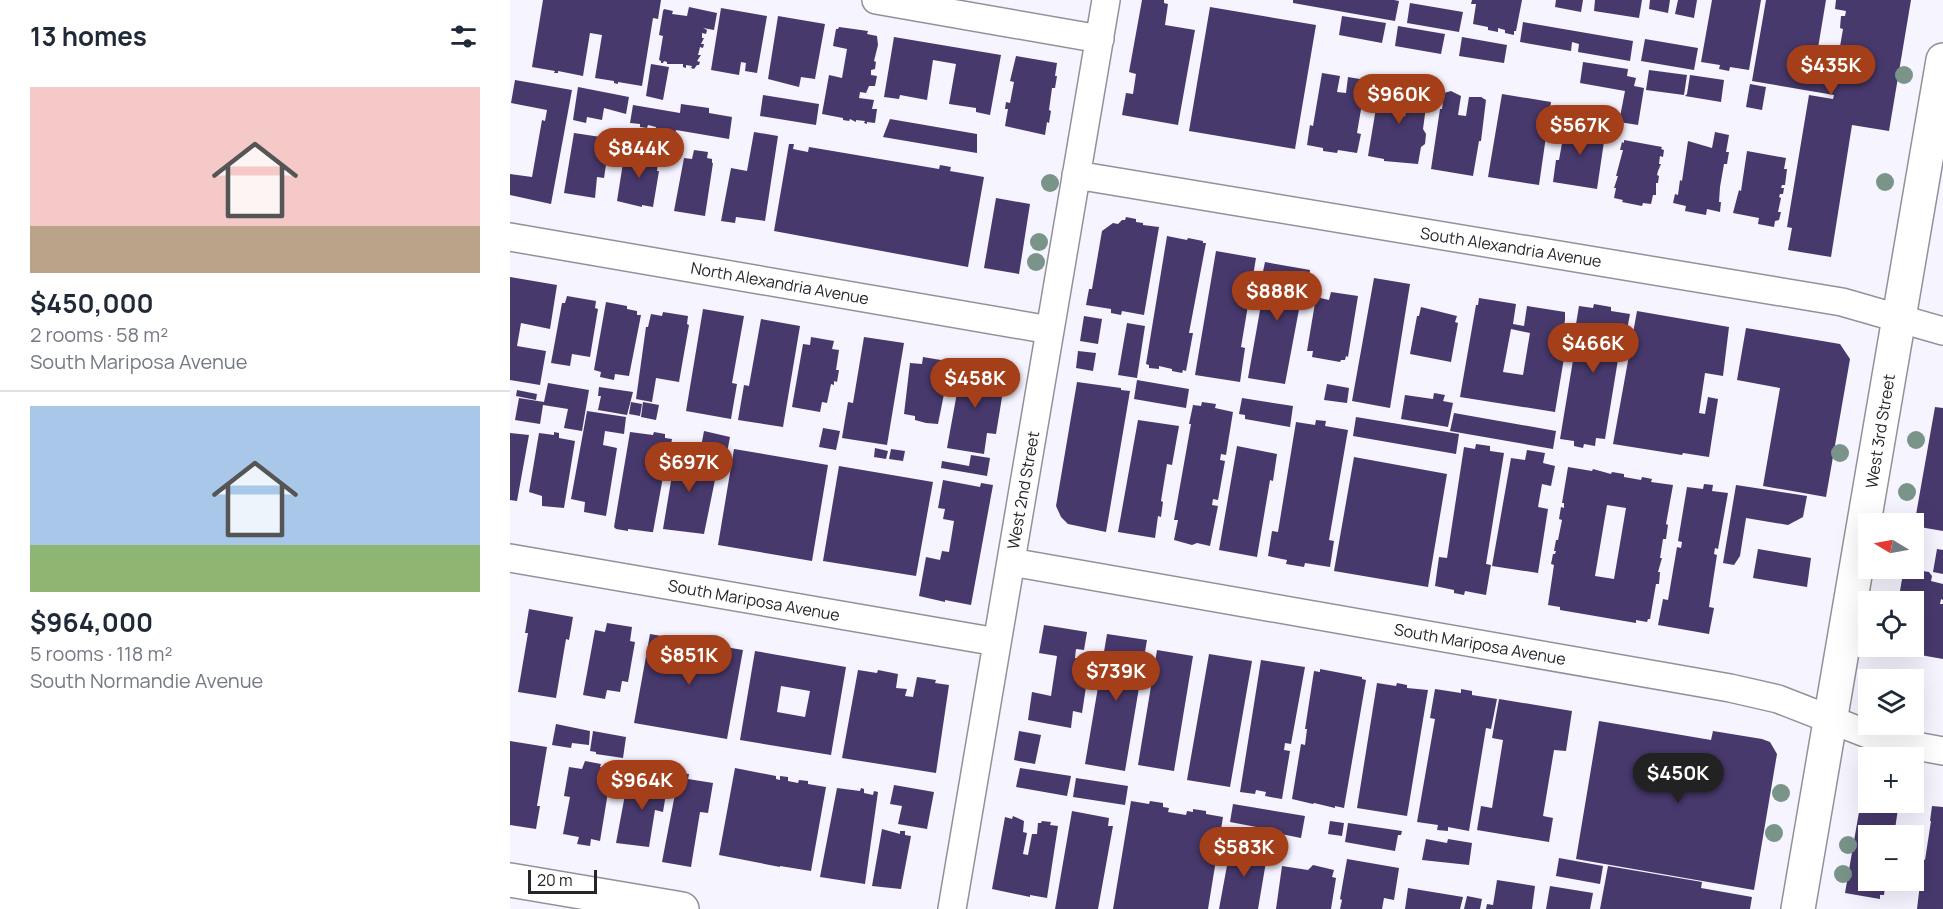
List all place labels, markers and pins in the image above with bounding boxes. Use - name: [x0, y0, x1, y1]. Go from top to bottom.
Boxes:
- pin: $435K: [1789, 45, 1873, 96]
- pin: $960K: [1357, 74, 1441, 125]
- pin: $567K: [1538, 105, 1622, 156]
- pin: $844K: [597, 128, 681, 179]
- pin: $888K: [1235, 271, 1319, 322]
- pin: $466K: [1551, 323, 1635, 374]
- pin: $458K: [933, 358, 1017, 409]
- pin: $697K: [647, 442, 731, 493]
- pin: $851K: [647, 635, 731, 686]
- pin: $739K: [1074, 651, 1158, 702]
- pin: $450K: [1636, 753, 1720, 804]
- pin: $964K: [600, 760, 684, 811]
- pin: $583K: [1202, 827, 1286, 878]

